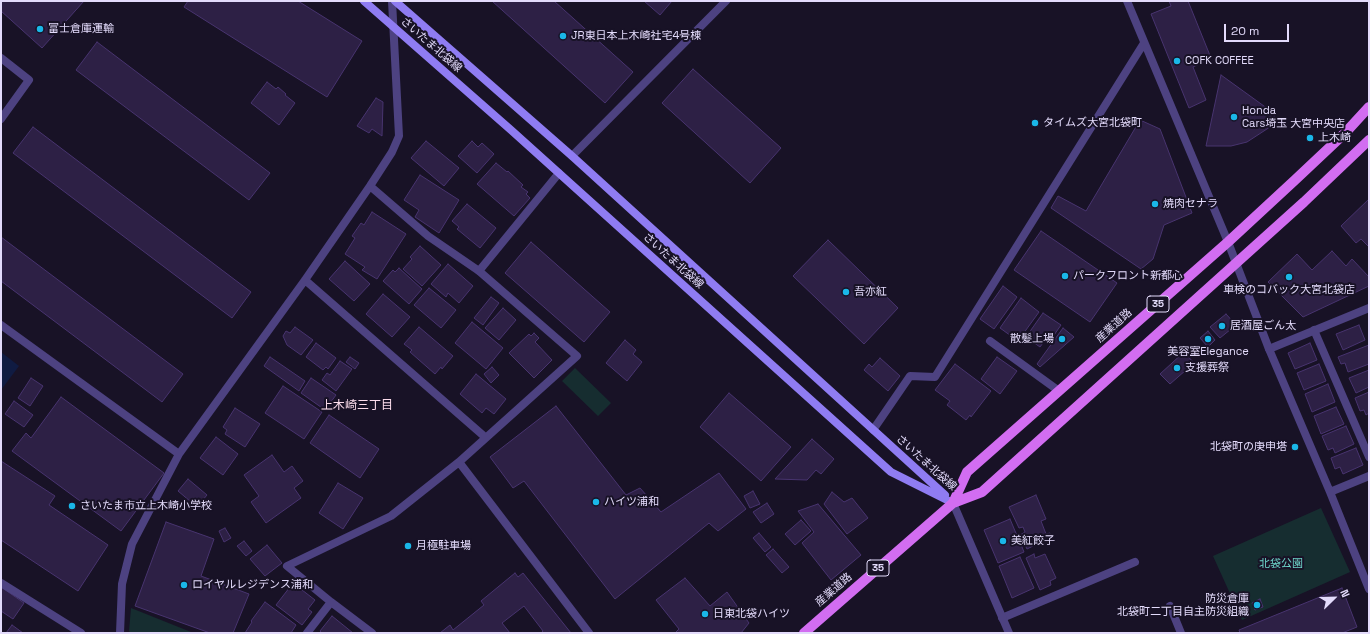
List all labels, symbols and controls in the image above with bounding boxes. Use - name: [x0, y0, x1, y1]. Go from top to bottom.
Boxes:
- street label: さいたま北袋線: [398, 15, 464, 75]
- scale bar: [1226, 16, 1291, 42]
- place label: 富士倉庫運輸: [48, 22, 114, 36]
- text: 20 m: [1231, 23, 1259, 39]
- marker: 富士倉庫運輸: [35, 24, 45, 34]
- place label: JR東日本上木崎社宅4号棟: [571, 29, 701, 43]
- marker: JR東日本上木崎社宅4号棟: [558, 31, 568, 41]
- place label: COFK COFFEE: [1185, 54, 1254, 68]
- marker: COFK COFFEE: [1172, 56, 1182, 66]
- place label: Honda Cars埼玉 大宮中央店: [1242, 104, 1345, 130]
- marker: Honda Cars埼玉 大宮中央店: [1229, 112, 1239, 122]
- place label: タイムズ大宮北袋町: [1043, 116, 1142, 130]
- marker: タイムズ大宮北袋町: [1030, 118, 1040, 128]
- place label: 上木崎: [1318, 131, 1351, 145]
- marker: 上木崎: [1305, 133, 1315, 143]
- place label: 焼肉セナラ: [1163, 197, 1218, 211]
- marker: 焼肉セナラ: [1150, 199, 1160, 209]
- street label: さいたま北袋線: [640, 230, 706, 292]
- place label: パークフロント新都心: [1073, 269, 1183, 283]
- marker: パークフロント新都心: [1060, 271, 1070, 281]
- marker: 車検のコバック大宮北袋店: [1284, 272, 1294, 282]
- place label: 車検のコバック大宮北袋店: [1223, 283, 1355, 297]
- place label: 吾亦紅: [854, 285, 887, 299]
- marker: 吾亦紅: [841, 287, 851, 297]
- road number: 35: [1147, 296, 1169, 312]
- street label: 産業道路: [1093, 306, 1135, 346]
- place label: 居酒屋ごん太: [1230, 319, 1296, 333]
- marker: 居酒屋ごん太: [1217, 321, 1227, 331]
- place label: 散髪上場: [1010, 332, 1054, 346]
- marker: 散髪上場: [1057, 334, 1067, 344]
- marker: 美容室Elegance: [1203, 334, 1213, 344]
- place label: 美容室Elegance: [1167, 345, 1249, 359]
- place label: 支援葬祭: [1185, 361, 1229, 375]
- marker: 支援葬祭: [1172, 363, 1182, 373]
- district label: 上木崎三丁目: [321, 399, 393, 413]
- street label: さいたま北袋線: [893, 432, 959, 494]
- place label: 北袋町の庚申塔: [1210, 440, 1287, 454]
- marker: 北袋町の庚申塔: [1290, 442, 1300, 452]
- place label: ハイツ浦和: [604, 495, 659, 509]
- marker: ハイツ浦和: [591, 497, 601, 507]
- place label: さいたま市立上木崎小学校: [80, 499, 212, 513]
- marker: さいたま市立上木崎小学校: [67, 501, 77, 511]
- place label: 美紅餃子: [1011, 534, 1055, 548]
- marker: 美紅餃子: [998, 536, 1008, 546]
- place label: 月極駐車場: [416, 539, 471, 553]
- marker: 月極駐車場: [403, 541, 413, 551]
- park label: 北袋公園: [1259, 557, 1303, 571]
- road number: 35: [867, 560, 889, 576]
- street label: 産業道路: [813, 571, 855, 609]
- place label: ロイヤルレジデンス浦和: [192, 578, 313, 592]
- north arrow: [1314, 578, 1354, 618]
- marker: ロイヤルレジデンス浦和: [179, 580, 189, 590]
- text: N: [1337, 587, 1353, 599]
- place label: 防災倉庫 北袋町二丁目自主防災組織: [1117, 592, 1249, 618]
- marker: 防災倉庫 北袋町二丁目自主防災組織: [1252, 600, 1262, 610]
- place label: 日東北袋ハイツ: [713, 607, 790, 621]
- marker: 日東北袋ハイツ: [700, 609, 710, 619]

